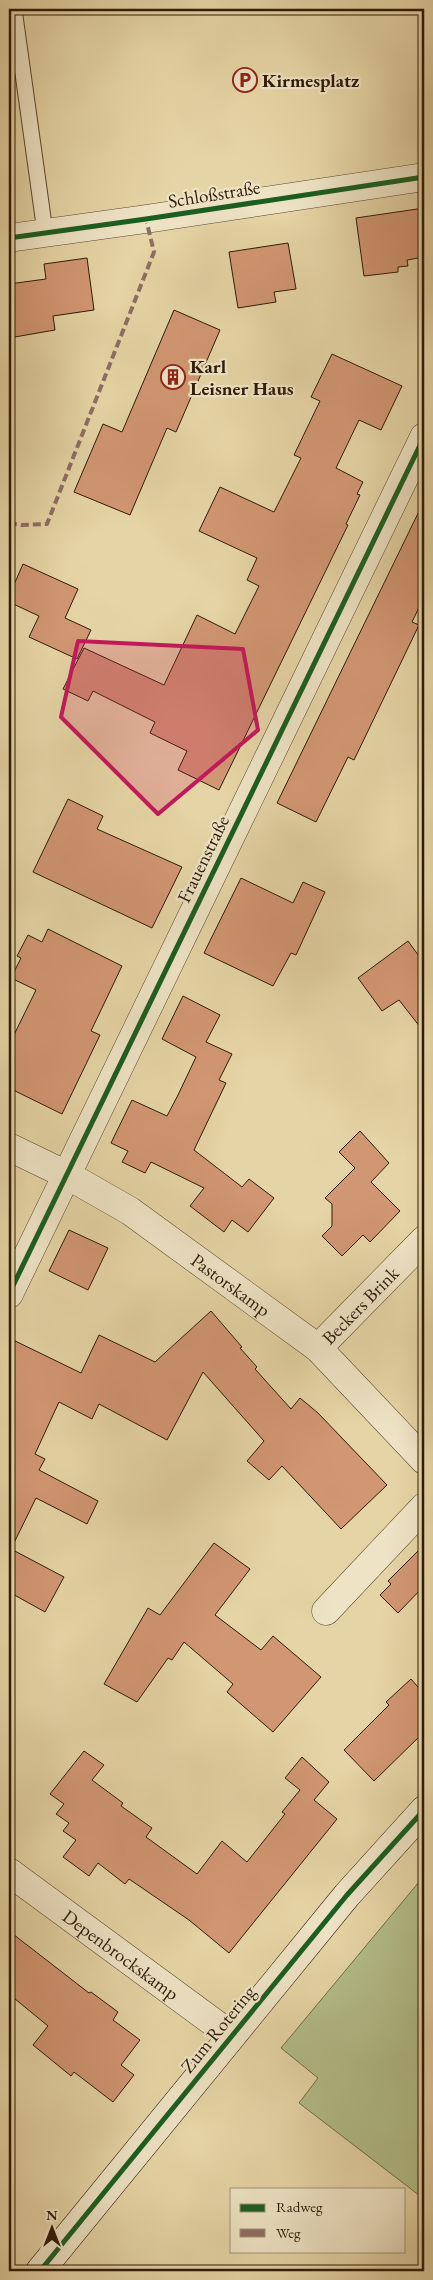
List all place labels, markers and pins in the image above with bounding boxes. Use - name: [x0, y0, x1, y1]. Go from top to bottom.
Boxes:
- parking icon: Kirmesplatz: [232, 67, 258, 93]
- place label: Kirmesplatz: [262, 68, 359, 93]
- place label: Karl Leisner Haus: [190, 354, 294, 401]
- building icon: Karl Leisner Haus: [160, 364, 186, 390]

